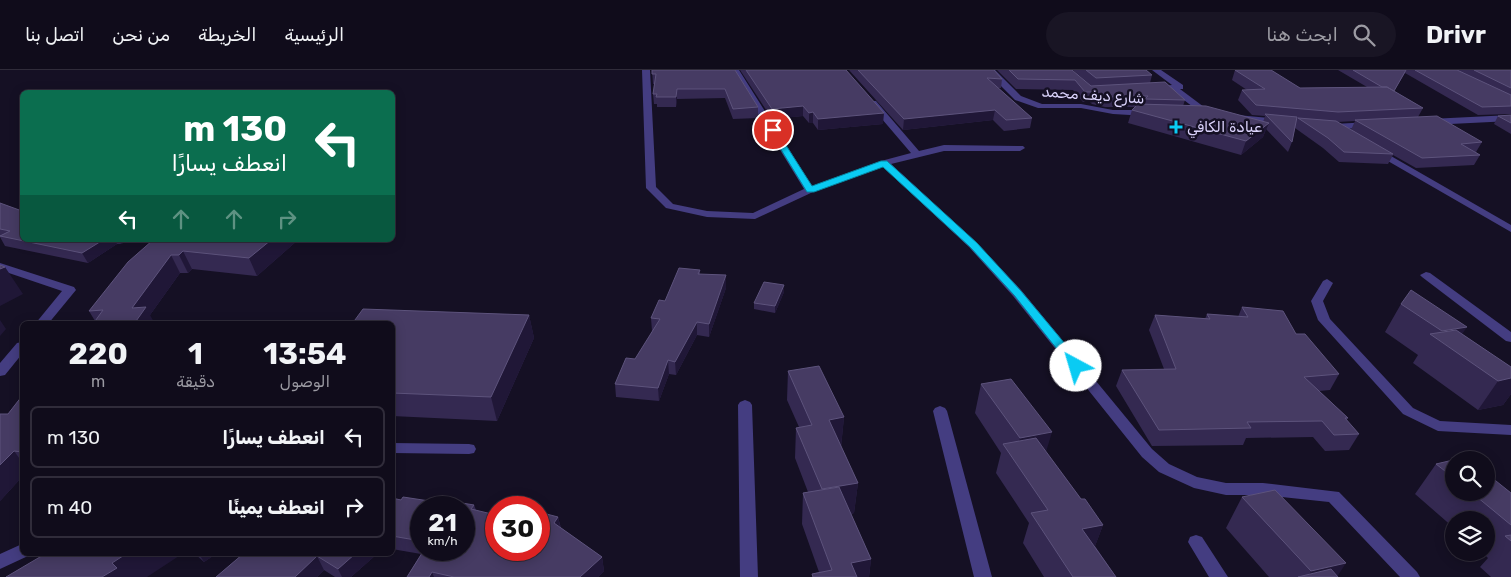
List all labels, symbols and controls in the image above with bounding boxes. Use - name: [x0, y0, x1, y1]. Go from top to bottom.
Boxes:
- search box: [1046, 12, 1396, 57]
- icon: search: [1350, 21, 1378, 49]
- text: Drivr: [1426, 21, 1486, 49]
- text: ابحث هنا: [1266, 23, 1338, 46]
- text: اتصل بنا: [25, 24, 84, 46]
- text: من نحن: [112, 24, 170, 46]
- text: الخريطة: [198, 24, 256, 46]
- text: الرئيسية: [284, 24, 344, 46]
- street label: شارع ديف محمد: [1041, 82, 1145, 110]
- text: 130 m: [183, 108, 287, 150]
- pin: [752, 109, 794, 151]
- icon: left: [305, 110, 370, 175]
- icon: arrive: [759, 116, 787, 144]
- place label: عيادة الكافي: [1187, 118, 1262, 139]
- marker: عيادة الكافي: [1169, 120, 1183, 134]
- text: انعطف يسارًا: [171, 150, 287, 177]
- icon: left: [114, 205, 142, 233]
- icon: ahead: [167, 205, 195, 233]
- icon: ahead: [220, 205, 248, 233]
- icon: right: [273, 205, 301, 233]
- text: 220: [68, 336, 128, 372]
- text: 1: [188, 336, 203, 372]
- text: 13:54: [263, 336, 347, 372]
- position arrow: [1049, 339, 1101, 391]
- text: m: [91, 372, 105, 391]
- text: دقيقة: [176, 372, 215, 391]
- text: الوصول: [280, 372, 330, 391]
- icon: left: [340, 423, 368, 451]
- text: 130 m: [47, 426, 100, 449]
- text: انعطف يسارًا: [222, 426, 325, 449]
- map controls: [1445, 451, 1495, 561]
- button: search: [1445, 451, 1495, 501]
- icon: right: [340, 493, 368, 521]
- text: 40 m: [47, 496, 92, 519]
- text: انعطف يمينًا: [228, 496, 325, 519]
- speed limit sign: 30: [485, 496, 550, 561]
- text: 21: [428, 508, 457, 537]
- button: layers: [1445, 511, 1495, 561]
- text: km/h: [428, 534, 457, 548]

